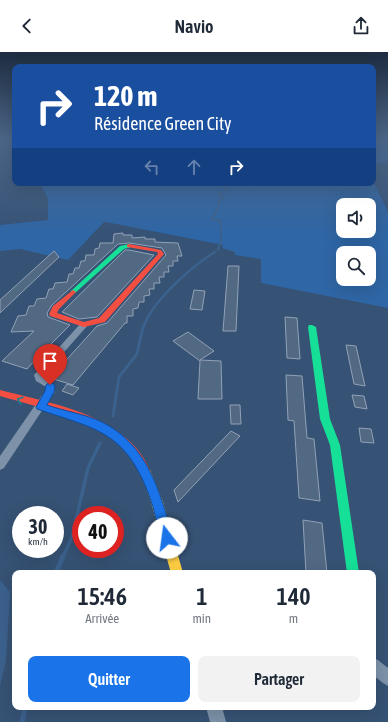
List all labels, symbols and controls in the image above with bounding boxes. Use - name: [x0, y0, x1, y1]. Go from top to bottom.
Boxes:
- icon: back: [16, 15, 38, 37]
- icon: share: [350, 15, 372, 37]
- text: Navio: [174, 16, 214, 37]
- icon: right: [28, 80, 80, 132]
- text: 120 m: [94, 80, 157, 112]
- text: Résidence Green City: [94, 113, 232, 134]
- icon: left: [141, 156, 163, 178]
- icon: ahead: [183, 156, 205, 178]
- icon: right: [225, 156, 247, 178]
- map controls: [336, 198, 376, 286]
- button: sound: [336, 198, 376, 238]
- button: search: [336, 246, 376, 286]
- pin: [33, 344, 67, 385]
- icon: arrive: [39, 350, 61, 372]
- one-way arrow: [17, 396, 24, 405]
- speed limit sign: 40: [72, 506, 124, 558]
- text: 30: [29, 515, 47, 538]
- position arrow: [146, 517, 188, 559]
- text: km/h: [28, 536, 48, 547]
- text: 15:46: [78, 583, 127, 610]
- text: 1: [196, 583, 207, 610]
- text: 140: [277, 583, 310, 610]
- text: Arrivée: [85, 611, 119, 626]
- text: min: [192, 611, 211, 626]
- text: m: [289, 611, 298, 626]
- button: Quitter: [28, 656, 190, 702]
- button: Partager: [198, 656, 360, 702]

